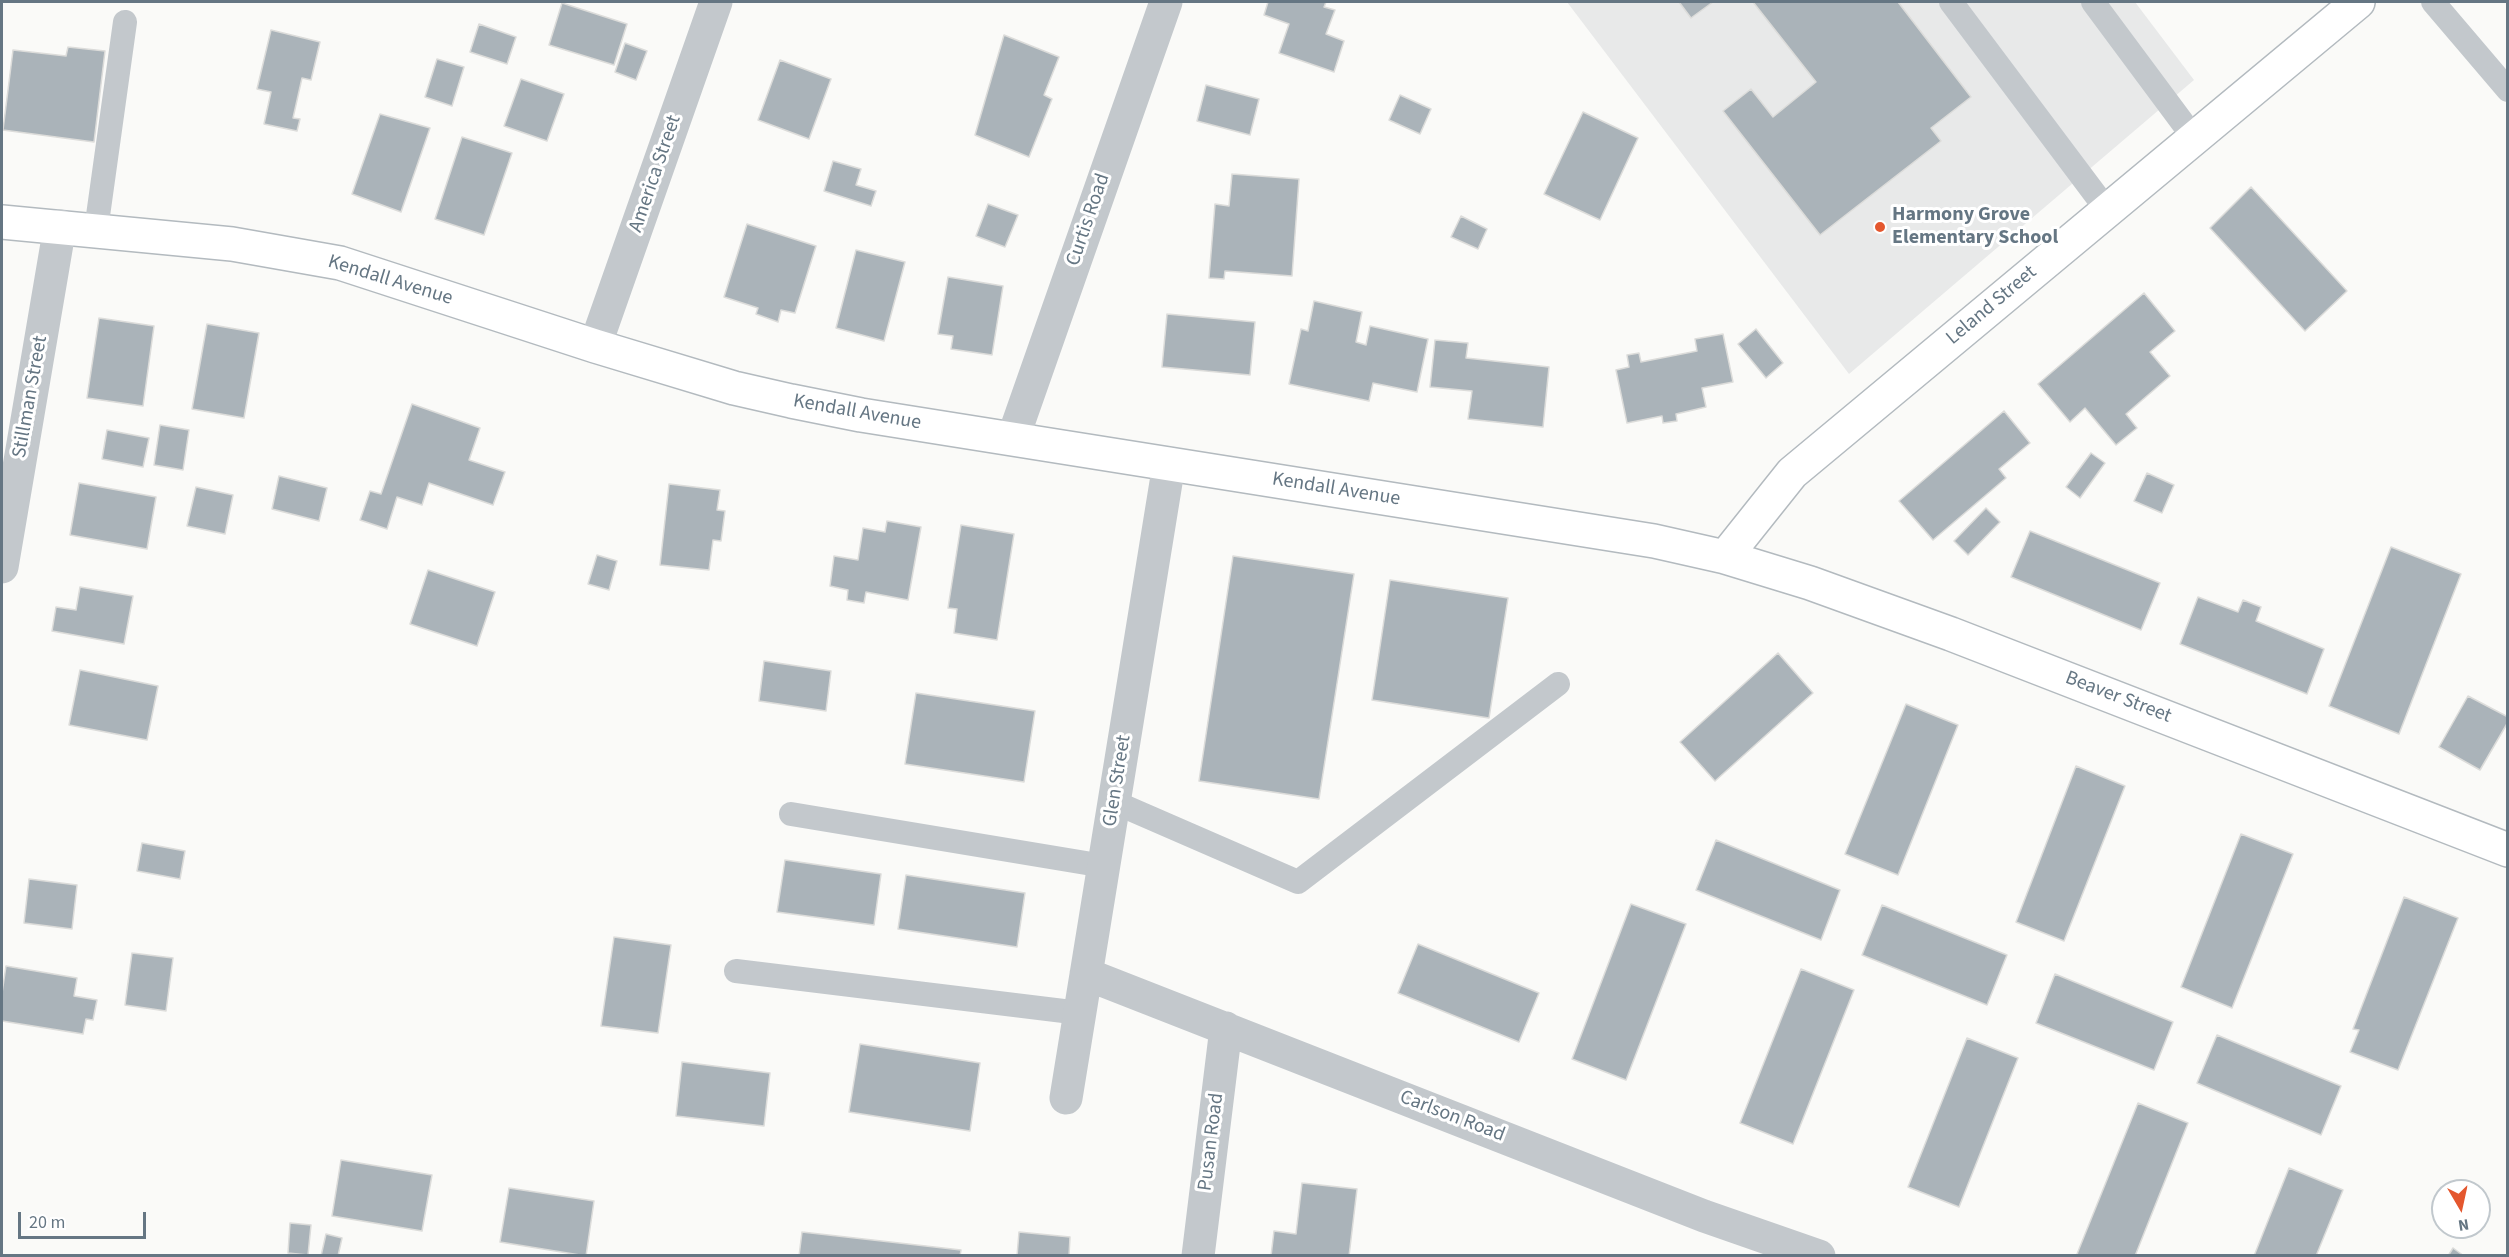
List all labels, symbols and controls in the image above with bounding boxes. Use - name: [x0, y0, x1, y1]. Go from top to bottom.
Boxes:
- street label: America Street: [625, 112, 687, 236]
- street label: Curtis Road: [1062, 171, 1116, 269]
- place label: Harmony Grove Elementary School: [1892, 204, 2058, 251]
- marker: Harmony Grove Elementary School: [1873, 220, 1887, 234]
- street label: Kendall Avenue: [325, 251, 455, 311]
- street label: Leland Street: [1942, 261, 2042, 351]
- street label: Stillman Street: [8, 334, 54, 460]
- street label: Kendall Avenue: [791, 390, 923, 436]
- street label: Kendall Avenue: [1270, 468, 1402, 512]
- street label: Beaver Street: [2062, 667, 2174, 729]
- street label: Glen Street: [1099, 733, 1137, 829]
- street label: Carlson Road: [1396, 1086, 1508, 1148]
- street label: Pusan Road: [1194, 1092, 1230, 1192]
- north arrow: [2431, 1179, 2491, 1239]
- scale bar: [21, 1200, 148, 1238]
- text: 20 m: [29, 1210, 65, 1235]
- text: N: [2457, 1213, 2470, 1236]

